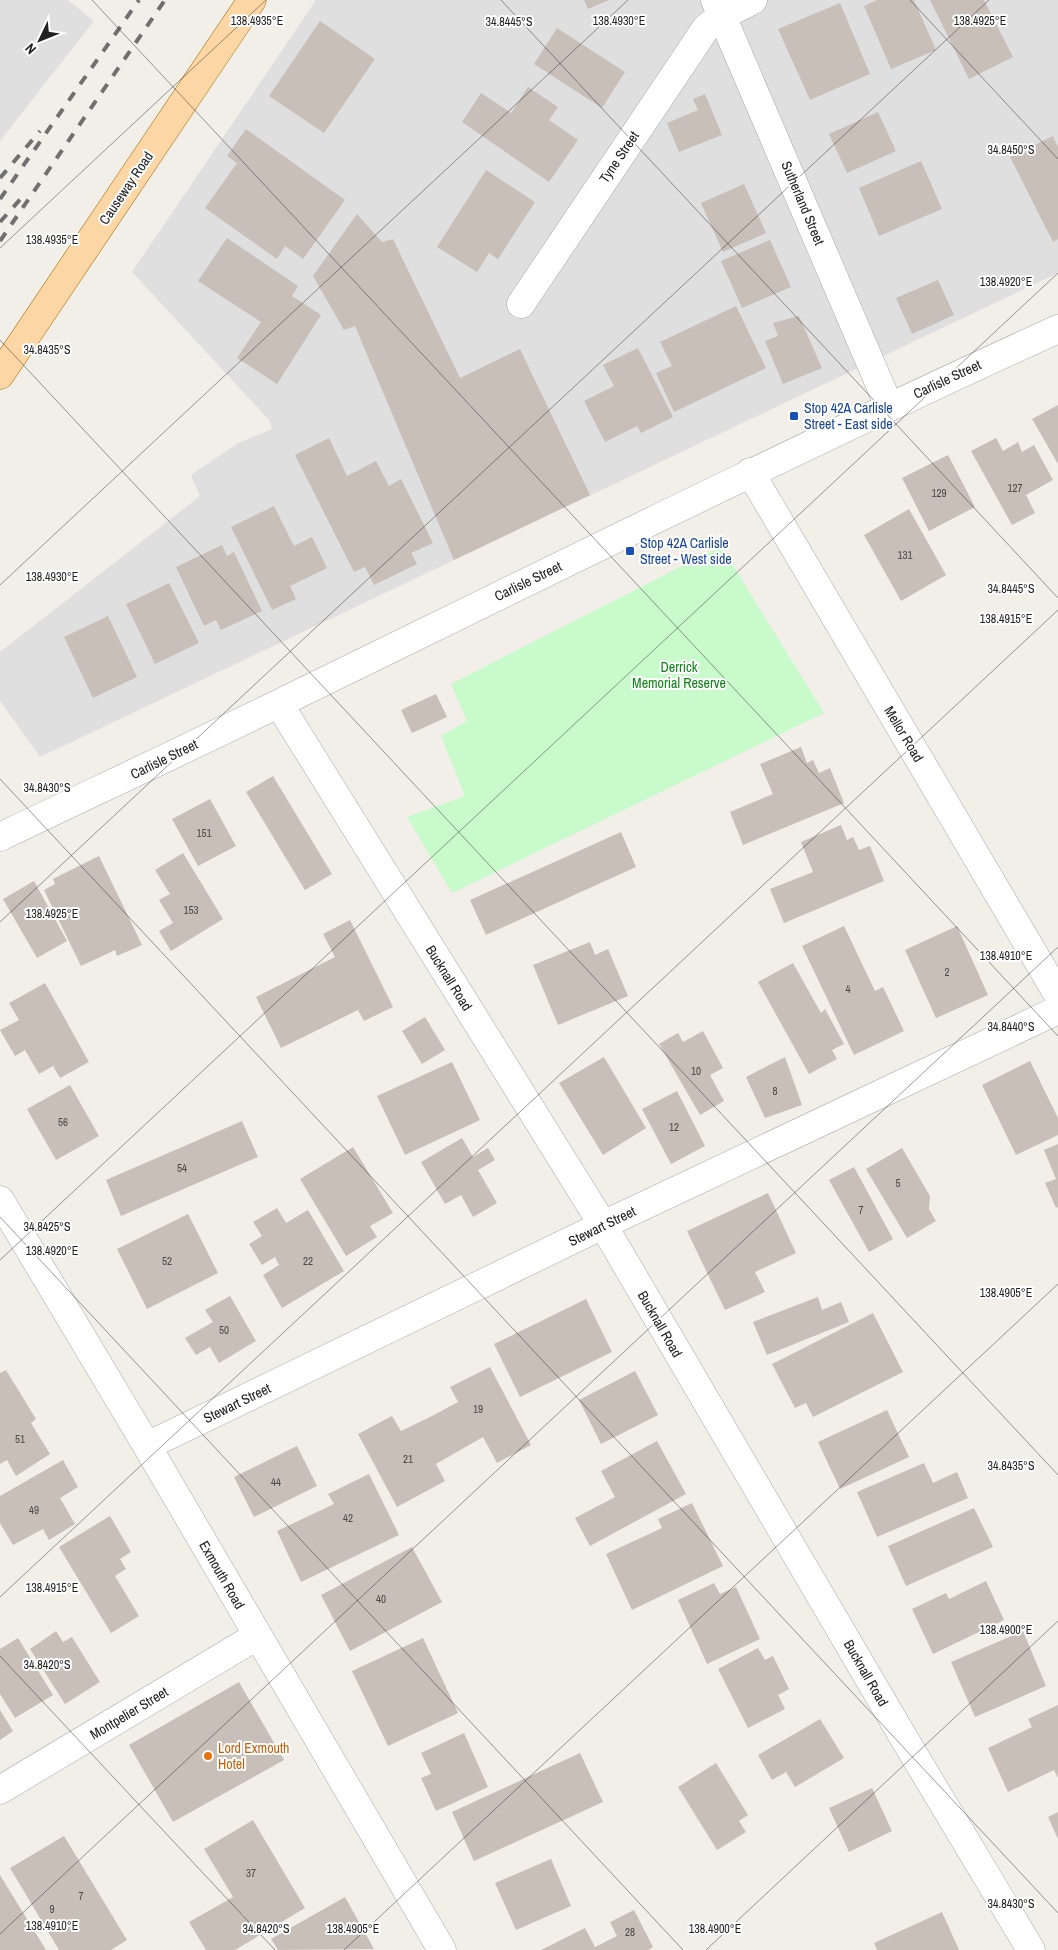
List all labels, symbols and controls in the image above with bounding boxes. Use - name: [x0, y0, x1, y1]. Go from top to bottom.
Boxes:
- text: 138.4935°E: [231, 13, 283, 29]
- text: 138.4930°E: [593, 13, 645, 29]
- text: 138.4925°E: [954, 13, 1006, 29]
- text: 34.8445°S: [486, 14, 533, 30]
- north arrow: [15, 15, 65, 65]
- text: N: [21, 40, 40, 58]
- street label: Tyne Street: [595, 128, 643, 186]
- text: 34.8450°S: [988, 142, 1035, 158]
- street label: Causeway Road: [95, 148, 157, 228]
- street label: Sutherland Street: [777, 158, 829, 248]
- text: 138.4935°E: [26, 232, 78, 248]
- text: 138.4920°E: [980, 274, 1032, 290]
- text: 34.8435°S: [24, 342, 71, 358]
- street label: Carlisle Street: [910, 355, 984, 403]
- place label: Stop 42A Carlisle Street - East side: [804, 399, 893, 433]
- marker: Stop 42A Carlisle Street - East side: [788, 410, 800, 422]
- house number: 127: [1007, 481, 1023, 495]
- house number: 129: [931, 486, 947, 500]
- place label: Stop 42A Carlisle Street - West side: [640, 534, 732, 568]
- marker: Stop 42A Carlisle Street - West side: [624, 545, 636, 557]
- house number: 131: [897, 548, 913, 562]
- street label: Carlisle Street: [491, 557, 565, 605]
- text: 138.4930°E: [26, 569, 78, 585]
- text: 34.8445°S: [988, 581, 1035, 597]
- text: 138.4915°E: [980, 611, 1032, 627]
- park label: Derrick Memorial Reserve: [632, 658, 726, 692]
- street label: Mellor Road: [880, 703, 928, 765]
- street label: Carlisle Street: [127, 735, 201, 783]
- text: 34.8430°S: [24, 780, 71, 796]
- house number: 151: [196, 826, 212, 840]
- house number: 153: [183, 903, 199, 917]
- text: 138.4925°E: [26, 906, 78, 922]
- street label: Bucknall Road: [422, 942, 476, 1014]
- text: 138.4910°E: [980, 948, 1032, 964]
- house number: 2: [944, 965, 950, 979]
- house number: 4: [845, 982, 851, 996]
- text: 34.8440°S: [988, 1019, 1035, 1035]
- house number: 10: [691, 1064, 701, 1078]
- house number: 8: [772, 1084, 778, 1098]
- house number: 56: [58, 1115, 68, 1129]
- house number: 12: [669, 1120, 679, 1134]
- house number: 54: [177, 1161, 187, 1175]
- house number: 5: [895, 1176, 901, 1190]
- street label: Stewart Street: [565, 1202, 639, 1250]
- house number: 7: [858, 1203, 864, 1217]
- text: 34.8425°S: [24, 1219, 71, 1235]
- text: 138.4920°E: [26, 1243, 78, 1259]
- house number: 52: [162, 1254, 172, 1268]
- house number: 22: [303, 1254, 313, 1268]
- text: 138.4905°E: [980, 1285, 1032, 1301]
- street label: Bucknall Road: [634, 1287, 686, 1361]
- house number: 50: [219, 1323, 229, 1337]
- street label: Stewart Street: [200, 1379, 274, 1427]
- house number: 19: [473, 1402, 483, 1416]
- house number: 51: [15, 1432, 25, 1446]
- house number: 21: [403, 1452, 413, 1466]
- text: 34.8435°S: [988, 1458, 1035, 1474]
- house number: 44: [271, 1475, 281, 1489]
- house number: 49: [29, 1503, 39, 1517]
- house number: 42: [343, 1511, 353, 1525]
- street label: Exmouth Road: [195, 1538, 249, 1612]
- text: 138.4915°E: [26, 1580, 78, 1596]
- house number: 40: [376, 1592, 386, 1606]
- text: 138.4900°E: [980, 1622, 1032, 1638]
- street label: Bucknall Road: [840, 1636, 892, 1710]
- text: 34.8420°S: [24, 1657, 71, 1673]
- street label: Montpelier Street: [87, 1683, 171, 1743]
- place label: Lord Exmouth Hotel: [218, 1739, 289, 1773]
- marker: Lord Exmouth Hotel: [202, 1750, 214, 1762]
- house number: 37: [246, 1866, 256, 1880]
- house number: 7: [78, 1889, 84, 1903]
- text: 34.8430°S: [988, 1896, 1035, 1912]
- house number: 9: [49, 1902, 55, 1916]
- text: 138.4910°E: [26, 1918, 78, 1934]
- text: 34.8420°S: [243, 1921, 290, 1937]
- text: 138.4905°E: [327, 1921, 379, 1937]
- text: 138.4900°E: [689, 1921, 741, 1937]
- house number: 28: [625, 1925, 635, 1939]

